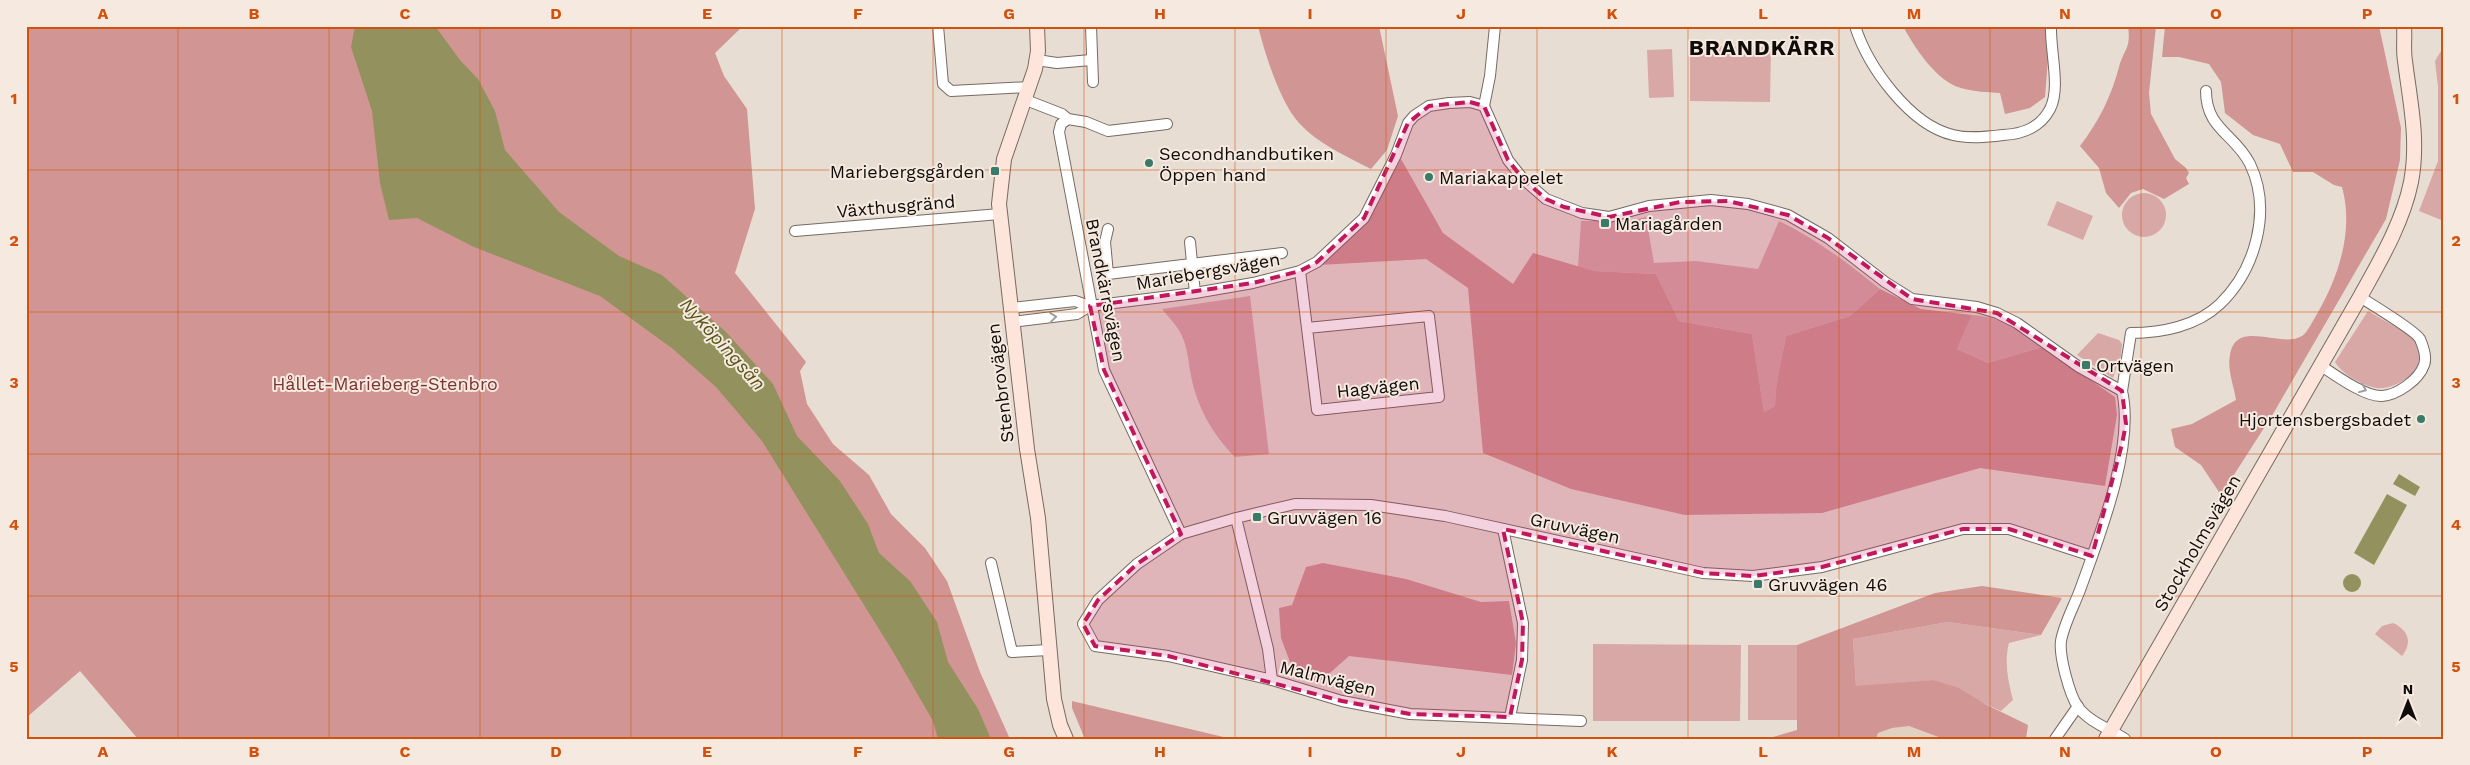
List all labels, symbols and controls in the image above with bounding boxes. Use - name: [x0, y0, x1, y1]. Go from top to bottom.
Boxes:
- text: A: [98, 4, 109, 23]
- text: B: [249, 4, 260, 23]
- text: C: [400, 4, 411, 23]
- text: D: [550, 4, 562, 23]
- text: E: [702, 4, 712, 23]
- text: F: [853, 4, 863, 23]
- text: G: [1003, 4, 1015, 23]
- text: H: [1154, 4, 1166, 23]
- text: I: [1307, 4, 1313, 23]
- text: J: [1456, 4, 1466, 23]
- text: K: [1606, 4, 1618, 23]
- text: L: [1758, 4, 1768, 23]
- text: M: [1907, 4, 1921, 23]
- text: N: [2059, 4, 2071, 23]
- text: O: [2210, 4, 2222, 23]
- text: P: [2362, 4, 2373, 23]
- district label: BRANDKÄRR: [1689, 35, 1835, 60]
- text: 1: [11, 89, 17, 108]
- text: 1: [2453, 89, 2459, 108]
- place label: Secondhandbutiken Öppen hand: [1159, 143, 1334, 185]
- marker: Secondhandbutiken Öppen hand: [1143, 157, 1155, 169]
- place label: Mariebergsgården: [830, 161, 985, 182]
- marker: Mariebergsgården: [989, 165, 1001, 177]
- place label: Mariakappelet: [1439, 167, 1564, 188]
- marker: Mariakappelet: [1423, 171, 1435, 183]
- street label: Växthusgränd: [836, 190, 956, 222]
- place label: Mariagården: [1615, 213, 1722, 234]
- street label: Brandkärrsvägen: [1082, 217, 1130, 363]
- marker: Mariagården: [1599, 217, 1611, 229]
- text: 2: [9, 231, 19, 250]
- text: 2: [2451, 231, 2461, 250]
- street label: Mariebergsvägen: [1134, 248, 1282, 294]
- water label: Nyköpingsån: [675, 293, 771, 395]
- one-way arrow: [1049, 312, 1057, 323]
- street label: Stenbrovägen: [982, 322, 1018, 444]
- place label: Ortvägen: [2096, 355, 2174, 376]
- marker: Ortvägen: [2080, 359, 2092, 371]
- street label: Hagvägen: [1335, 372, 1421, 402]
- text: 3: [9, 373, 19, 392]
- park label: Hållet-Marieberg-Stenbro: [272, 373, 498, 394]
- text: 3: [2451, 373, 2461, 392]
- one-way arrow: [2358, 384, 2366, 394]
- place label: Hjortensbergsbadet: [2239, 409, 2411, 430]
- marker: Hjortensbergsbadet: [2415, 413, 2427, 425]
- street label: Stockholmsvägen: [2149, 471, 2245, 615]
- place label: Gruvvägen 16: [1267, 507, 1382, 528]
- street label: Gruvvägen: [1528, 508, 1622, 548]
- marker: Gruvvägen 16: [1251, 511, 1263, 523]
- text: 4: [9, 515, 19, 534]
- text: 4: [2451, 515, 2461, 534]
- place label: Gruvvägen 46: [1768, 574, 1887, 595]
- marker: Gruvvägen 46: [1752, 578, 1764, 590]
- street label: Malmvägen: [1278, 656, 1378, 700]
- text: 5: [9, 657, 19, 676]
- text: 5: [2451, 657, 2461, 676]
- north arrow: [2382, 678, 2432, 728]
- text: N: [2403, 681, 2413, 697]
- text: A: [98, 742, 109, 761]
- text: B: [249, 742, 260, 761]
- text: C: [400, 742, 411, 761]
- text: D: [550, 742, 562, 761]
- text: E: [702, 742, 712, 761]
- text: F: [853, 742, 863, 761]
- text: G: [1003, 742, 1015, 761]
- text: H: [1154, 742, 1166, 761]
- text: I: [1307, 742, 1313, 761]
- text: J: [1456, 742, 1466, 761]
- text: K: [1606, 742, 1618, 761]
- text: L: [1758, 742, 1768, 761]
- text: M: [1907, 742, 1921, 761]
- text: N: [2059, 742, 2071, 761]
- text: O: [2210, 742, 2222, 761]
- text: P: [2362, 742, 2373, 761]

